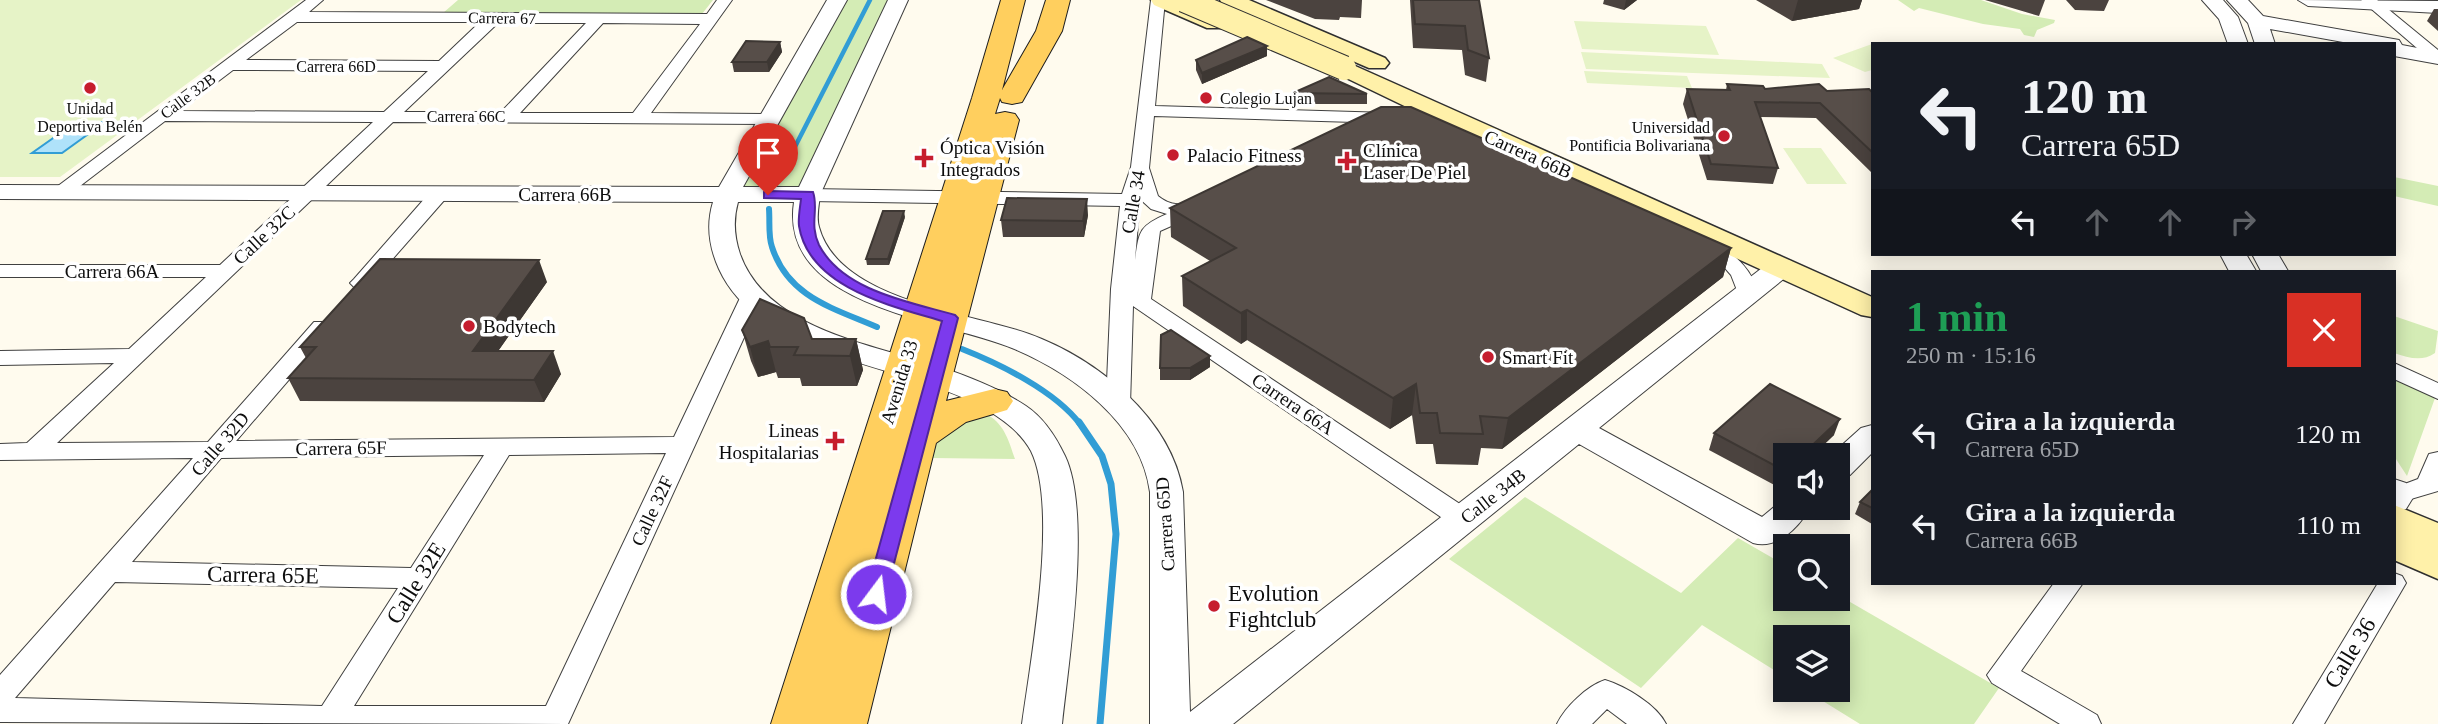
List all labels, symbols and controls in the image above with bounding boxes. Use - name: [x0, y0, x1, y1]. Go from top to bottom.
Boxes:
- street label: Carrera 67: [468, 9, 536, 27]
- street label: Carrera 66D: [296, 58, 376, 75]
- text: 120 m: [2021, 69, 2148, 124]
- street label: Calle 32B: [157, 70, 219, 122]
- icon: left: [1906, 70, 1997, 161]
- marker: Unidad Deportiva Belén: [82, 80, 98, 96]
- marker: Colegio Lujan: [1198, 90, 1214, 106]
- place label: Colegio Lujan: [1220, 90, 1312, 108]
- place label: Unidad Deportiva Belén: [37, 100, 143, 136]
- street label: Carrera 66C: [427, 108, 505, 125]
- place label: Universidad Pontificia Bolivariana: [1569, 119, 1710, 154]
- pin: [738, 123, 798, 195]
- street label: Carrera 66B: [1481, 125, 1575, 183]
- text: Carrera 65D: [2021, 127, 2180, 163]
- marker: Universidad Pontificia Bolivariana: [1716, 128, 1732, 144]
- icon: arrive: [749, 134, 787, 172]
- place label: Óptica Visión Integrados: [940, 137, 1045, 180]
- place label: Clínica Laser De Piel: [1363, 140, 1466, 183]
- place label: Palacio Fitness: [1187, 145, 1302, 166]
- marker: Palacio Fitness: [1165, 147, 1181, 163]
- marker: Óptica Visión Integrados: [914, 148, 934, 168]
- marker: Clínica Laser De Piel: [1337, 151, 1357, 171]
- street label: Calle 34: [1117, 168, 1149, 235]
- street label: Carrera 66B: [518, 184, 612, 205]
- street label: Calle 32C: [229, 201, 299, 269]
- icon: left: [2005, 203, 2043, 241]
- icon: ahead: [2078, 203, 2116, 241]
- icon: ahead: [2151, 203, 2189, 241]
- icon: right: [2224, 203, 2262, 241]
- street label: Carrera 66A: [65, 261, 159, 282]
- button: close: [2287, 293, 2361, 367]
- text: 1 min: [1906, 294, 2008, 340]
- place label: Bodytech: [483, 316, 556, 337]
- marker: Bodytech: [461, 318, 477, 334]
- street label: Avenida 33: [876, 337, 922, 427]
- text: 250 m · 15:16: [1906, 343, 2036, 368]
- place label: Smart Fit: [1502, 347, 1574, 368]
- marker: Smart Fit: [1480, 349, 1496, 365]
- street label: Carrera 66A: [1248, 369, 1338, 439]
- text: Gira a la izquierda: [1965, 407, 2175, 436]
- street label: Calle 32D: [187, 408, 253, 480]
- icon: left: [1906, 416, 1944, 454]
- place label: Lineas Hospitalarias: [719, 420, 819, 463]
- text: 120 m: [2295, 420, 2361, 449]
- marker: Lineas Hospitalarias: [825, 431, 845, 451]
- street label: Carrera 65F: [295, 437, 387, 459]
- text: Carrera 65D: [1965, 437, 2079, 462]
- map controls: [1773, 443, 1850, 702]
- button: sound: [1773, 443, 1850, 520]
- street label: Calle 34B: [1456, 464, 1530, 528]
- street label: Calle 32F: [627, 473, 677, 549]
- street label: Carrera 65D: [1151, 476, 1179, 572]
- text: Gira a la izquierda: [1965, 498, 2175, 527]
- icon: left: [1906, 507, 1944, 545]
- text: 110 m: [2296, 511, 2361, 540]
- text: Carrera 66B: [1965, 528, 2078, 553]
- button: search: [1773, 534, 1850, 611]
- street label: Calle 32E: [381, 538, 451, 628]
- position arrow: [839, 557, 913, 631]
- street label: Carrera 65E: [207, 562, 319, 588]
- place label: Evolution Fightclub: [1228, 581, 1319, 632]
- marker: Evolution Fightclub: [1206, 598, 1222, 614]
- street label: Calle 36: [2319, 613, 2381, 693]
- button: layers: [1773, 625, 1850, 702]

